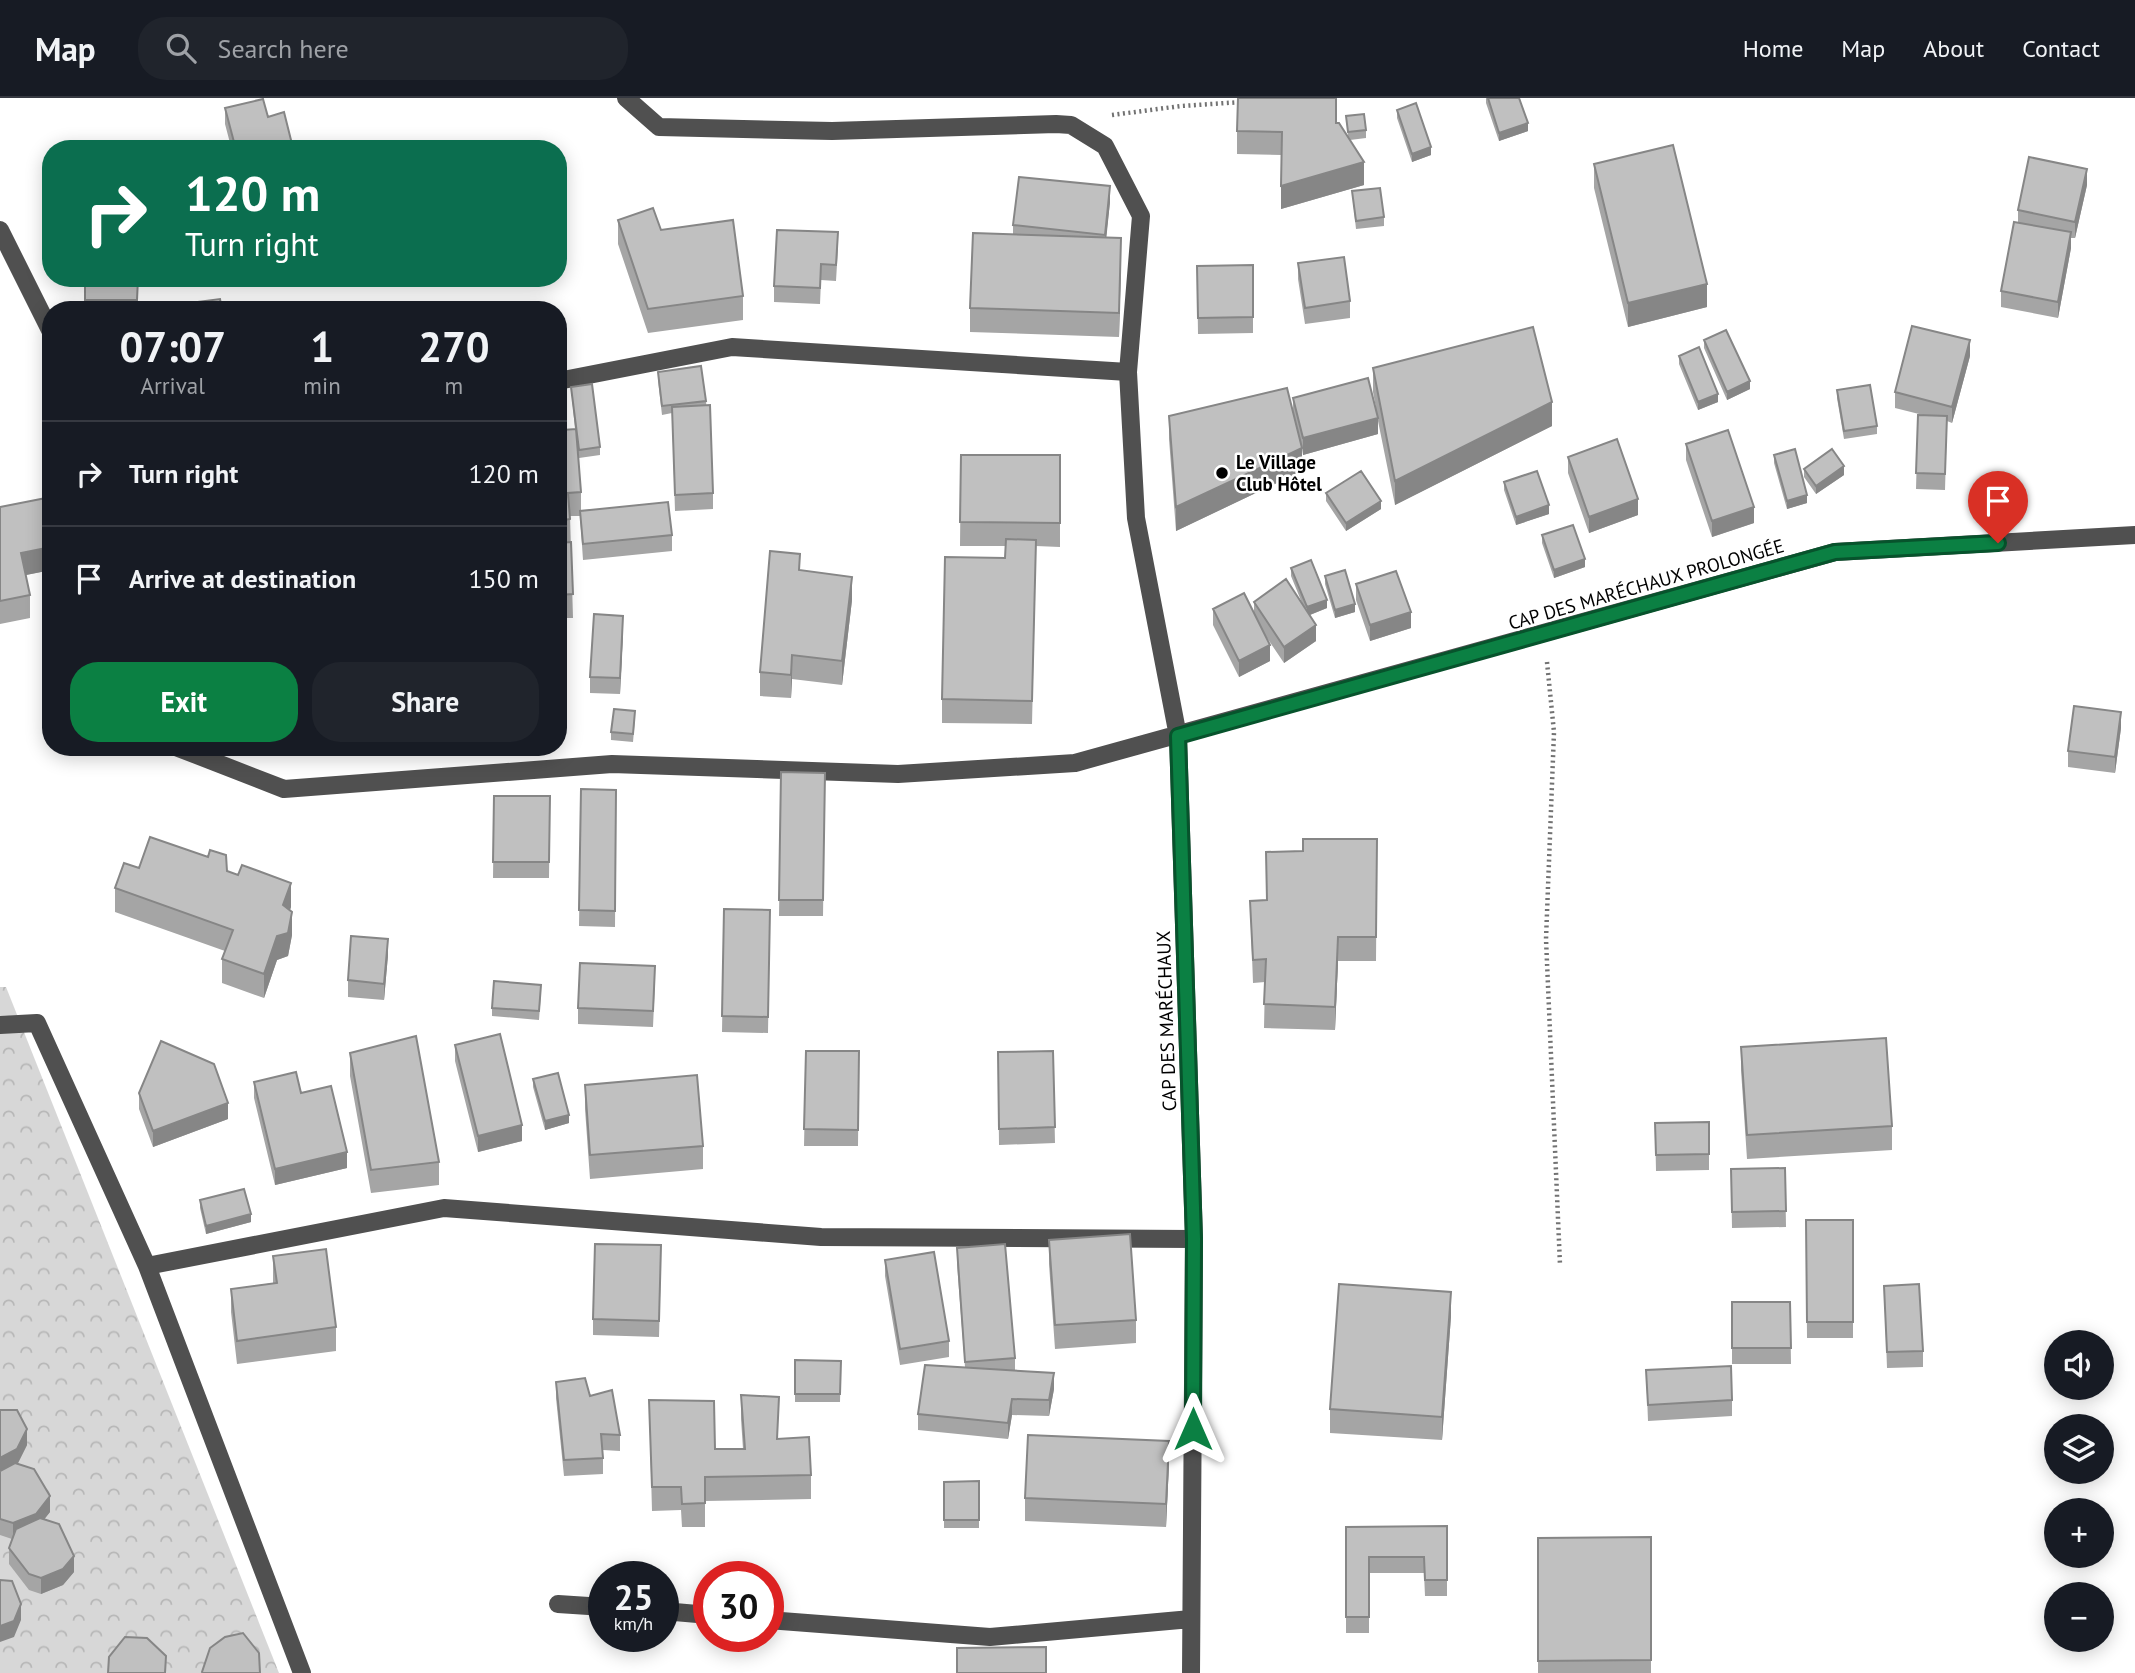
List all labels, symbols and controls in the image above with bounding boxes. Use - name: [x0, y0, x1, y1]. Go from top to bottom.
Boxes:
- search box: [138, 17, 628, 80]
- text: Map: [35, 27, 96, 70]
- icon: search: [162, 29, 200, 67]
- text: Search here: [218, 32, 349, 65]
- text: Home: [1743, 33, 1803, 64]
- text: Map: [1841, 33, 1885, 64]
- text: About: [1923, 33, 1984, 64]
- text: Contact: [2022, 33, 2100, 64]
- text: 120 m: [185, 161, 320, 225]
- icon: right: [70, 168, 161, 259]
- text: Turn right: [185, 223, 319, 265]
- text: 07:07: [119, 319, 226, 374]
- text: 1: [310, 319, 334, 374]
- text: 270: [418, 319, 490, 374]
- text: Arrival: [140, 371, 205, 400]
- text: min: [303, 371, 341, 400]
- text: m: [445, 371, 463, 400]
- place label: Le Village Club Hôtel: [1236, 450, 1322, 496]
- icon: right: [70, 455, 108, 493]
- text: Turn right: [129, 457, 238, 490]
- text: 120 m: [468, 457, 539, 490]
- marker: Le Village Club Hôtel: [1214, 465, 1230, 481]
- pin: [1968, 471, 2028, 543]
- icon: arrive: [1979, 482, 2017, 520]
- street label: CAP DES MARÉCHAUX PROLONGÉE: [1505, 533, 1787, 635]
- icon: arrive: [70, 560, 108, 598]
- text: Arrive at destination: [129, 562, 356, 595]
- text: 150 m: [468, 562, 539, 595]
- button: Exit: [70, 662, 298, 742]
- button: Share: [312, 662, 539, 742]
- street label: CAP DES MARÉCHAUX: [1151, 930, 1181, 1112]
- map controls: [2044, 1330, 2114, 1652]
- button: sound: [2044, 1330, 2114, 1400]
- position arrow: [1156, 1392, 1230, 1466]
- button: layers: [2044, 1414, 2114, 1484]
- button: +: [2044, 1498, 2114, 1568]
- speed limit sign: 30: [693, 1561, 784, 1652]
- text: 25: [614, 1574, 653, 1620]
- button: −: [2044, 1582, 2114, 1652]
- text: km/h: [614, 1612, 653, 1635]

